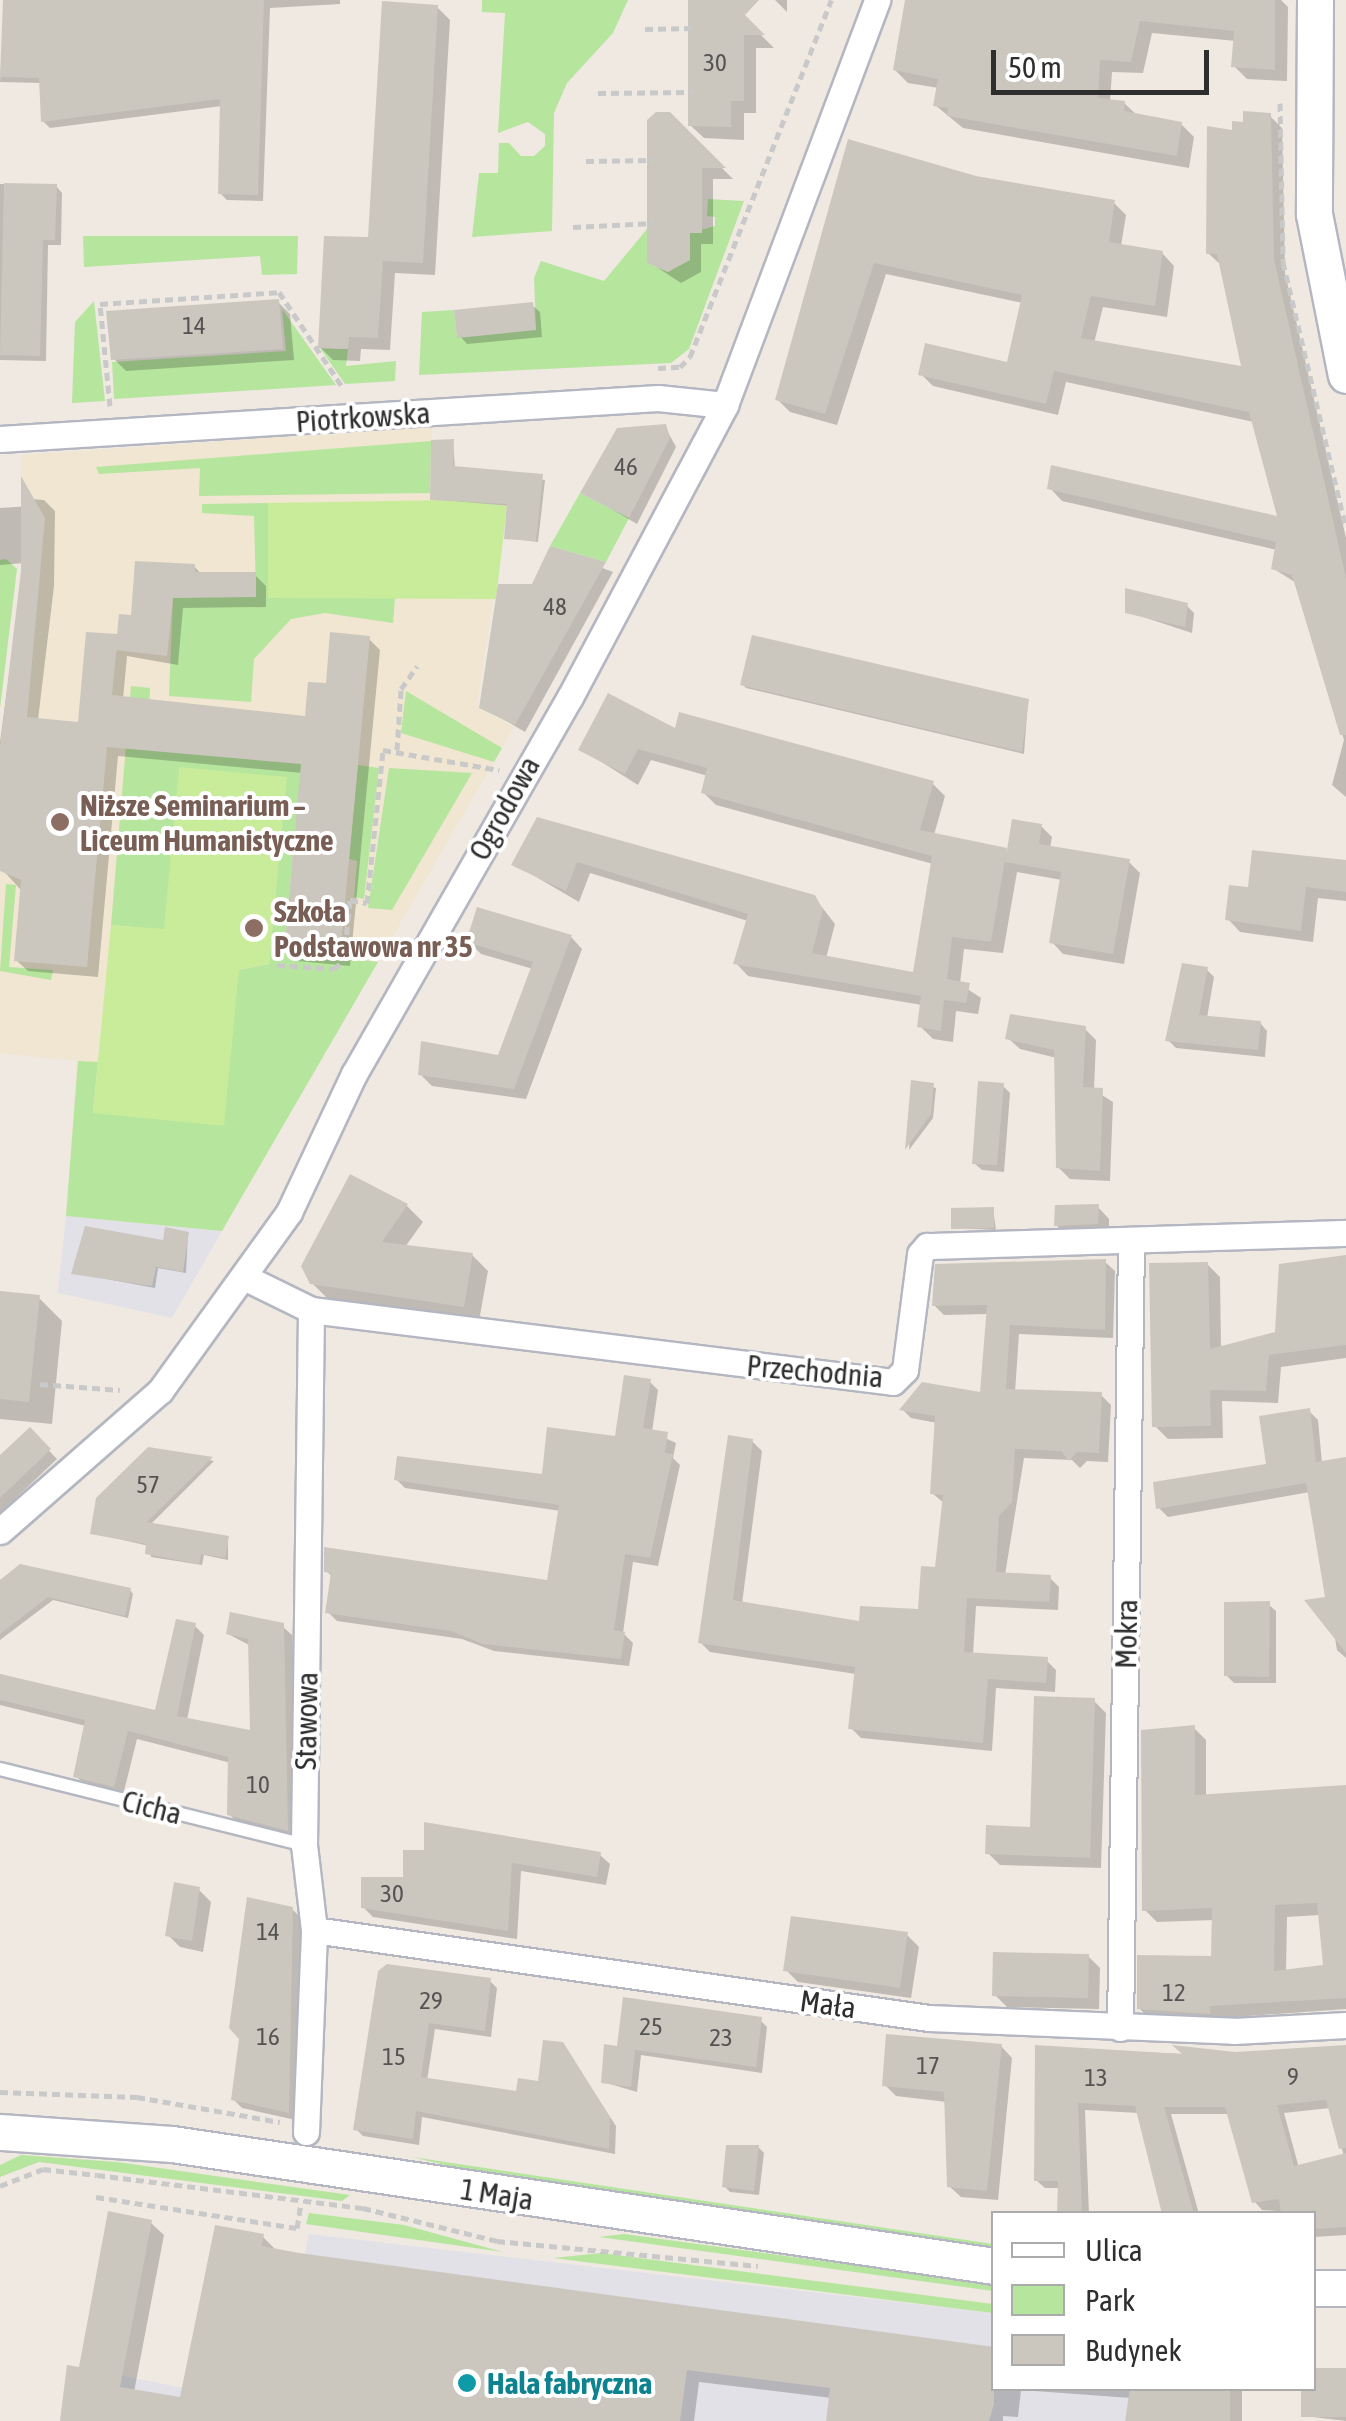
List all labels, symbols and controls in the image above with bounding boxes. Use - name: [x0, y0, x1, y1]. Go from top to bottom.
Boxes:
- scale bar: [996, 30, 1214, 92]
- house number: 30: [703, 47, 727, 77]
- text: 50 m: [1008, 50, 1062, 84]
- house number: 14: [182, 310, 206, 340]
- street label: Piotrkowska: [295, 394, 431, 440]
- house number: 46: [614, 451, 638, 481]
- house number: 48: [543, 591, 567, 621]
- street label: Ogrodowa: [461, 750, 547, 866]
- place label: Niższe Seminarium – Liceum Humanistyczne: [80, 787, 334, 858]
- marker: Niższe Seminarium – Liceum Humanistyczne: [49, 811, 71, 833]
- place label: Szkoła Podstawowa nr 35: [274, 893, 473, 964]
- marker: Szkoła Podstawowa nr 35: [243, 917, 265, 939]
- street label: Przechodnia: [745, 1347, 885, 1395]
- house number: 57: [136, 1469, 160, 1499]
- street label: Mokra: [1107, 1599, 1145, 1669]
- street label: Stawowa: [287, 1672, 325, 1770]
- house number: 10: [246, 1769, 270, 1799]
- street label: Cicha: [119, 1782, 185, 1832]
- house number: 30: [380, 1878, 404, 1908]
- house number: 14: [256, 1916, 280, 1946]
- house number: 12: [1162, 1977, 1186, 2007]
- street label: Mała: [798, 1982, 858, 2026]
- house number: 29: [419, 1985, 443, 2015]
- house number: 25: [639, 2011, 663, 2041]
- house number: 16: [256, 2021, 280, 2051]
- house number: 23: [709, 2022, 733, 2052]
- house number: 15: [382, 2041, 406, 2071]
- house number: 17: [916, 2050, 940, 2080]
- house number: 9: [1287, 2061, 1299, 2091]
- house number: 13: [1084, 2062, 1108, 2092]
- street label: 1 Maja: [458, 2171, 536, 2217]
- legend: [991, 2211, 1316, 2391]
- text: Ulica: [1085, 2233, 1143, 2267]
- text: Park: [1085, 2283, 1135, 2317]
- text: Budynek: [1085, 2333, 1182, 2367]
- place label: Hala fabryczna: [487, 2365, 652, 2401]
- marker: Hala fabryczna: [456, 2372, 478, 2394]

